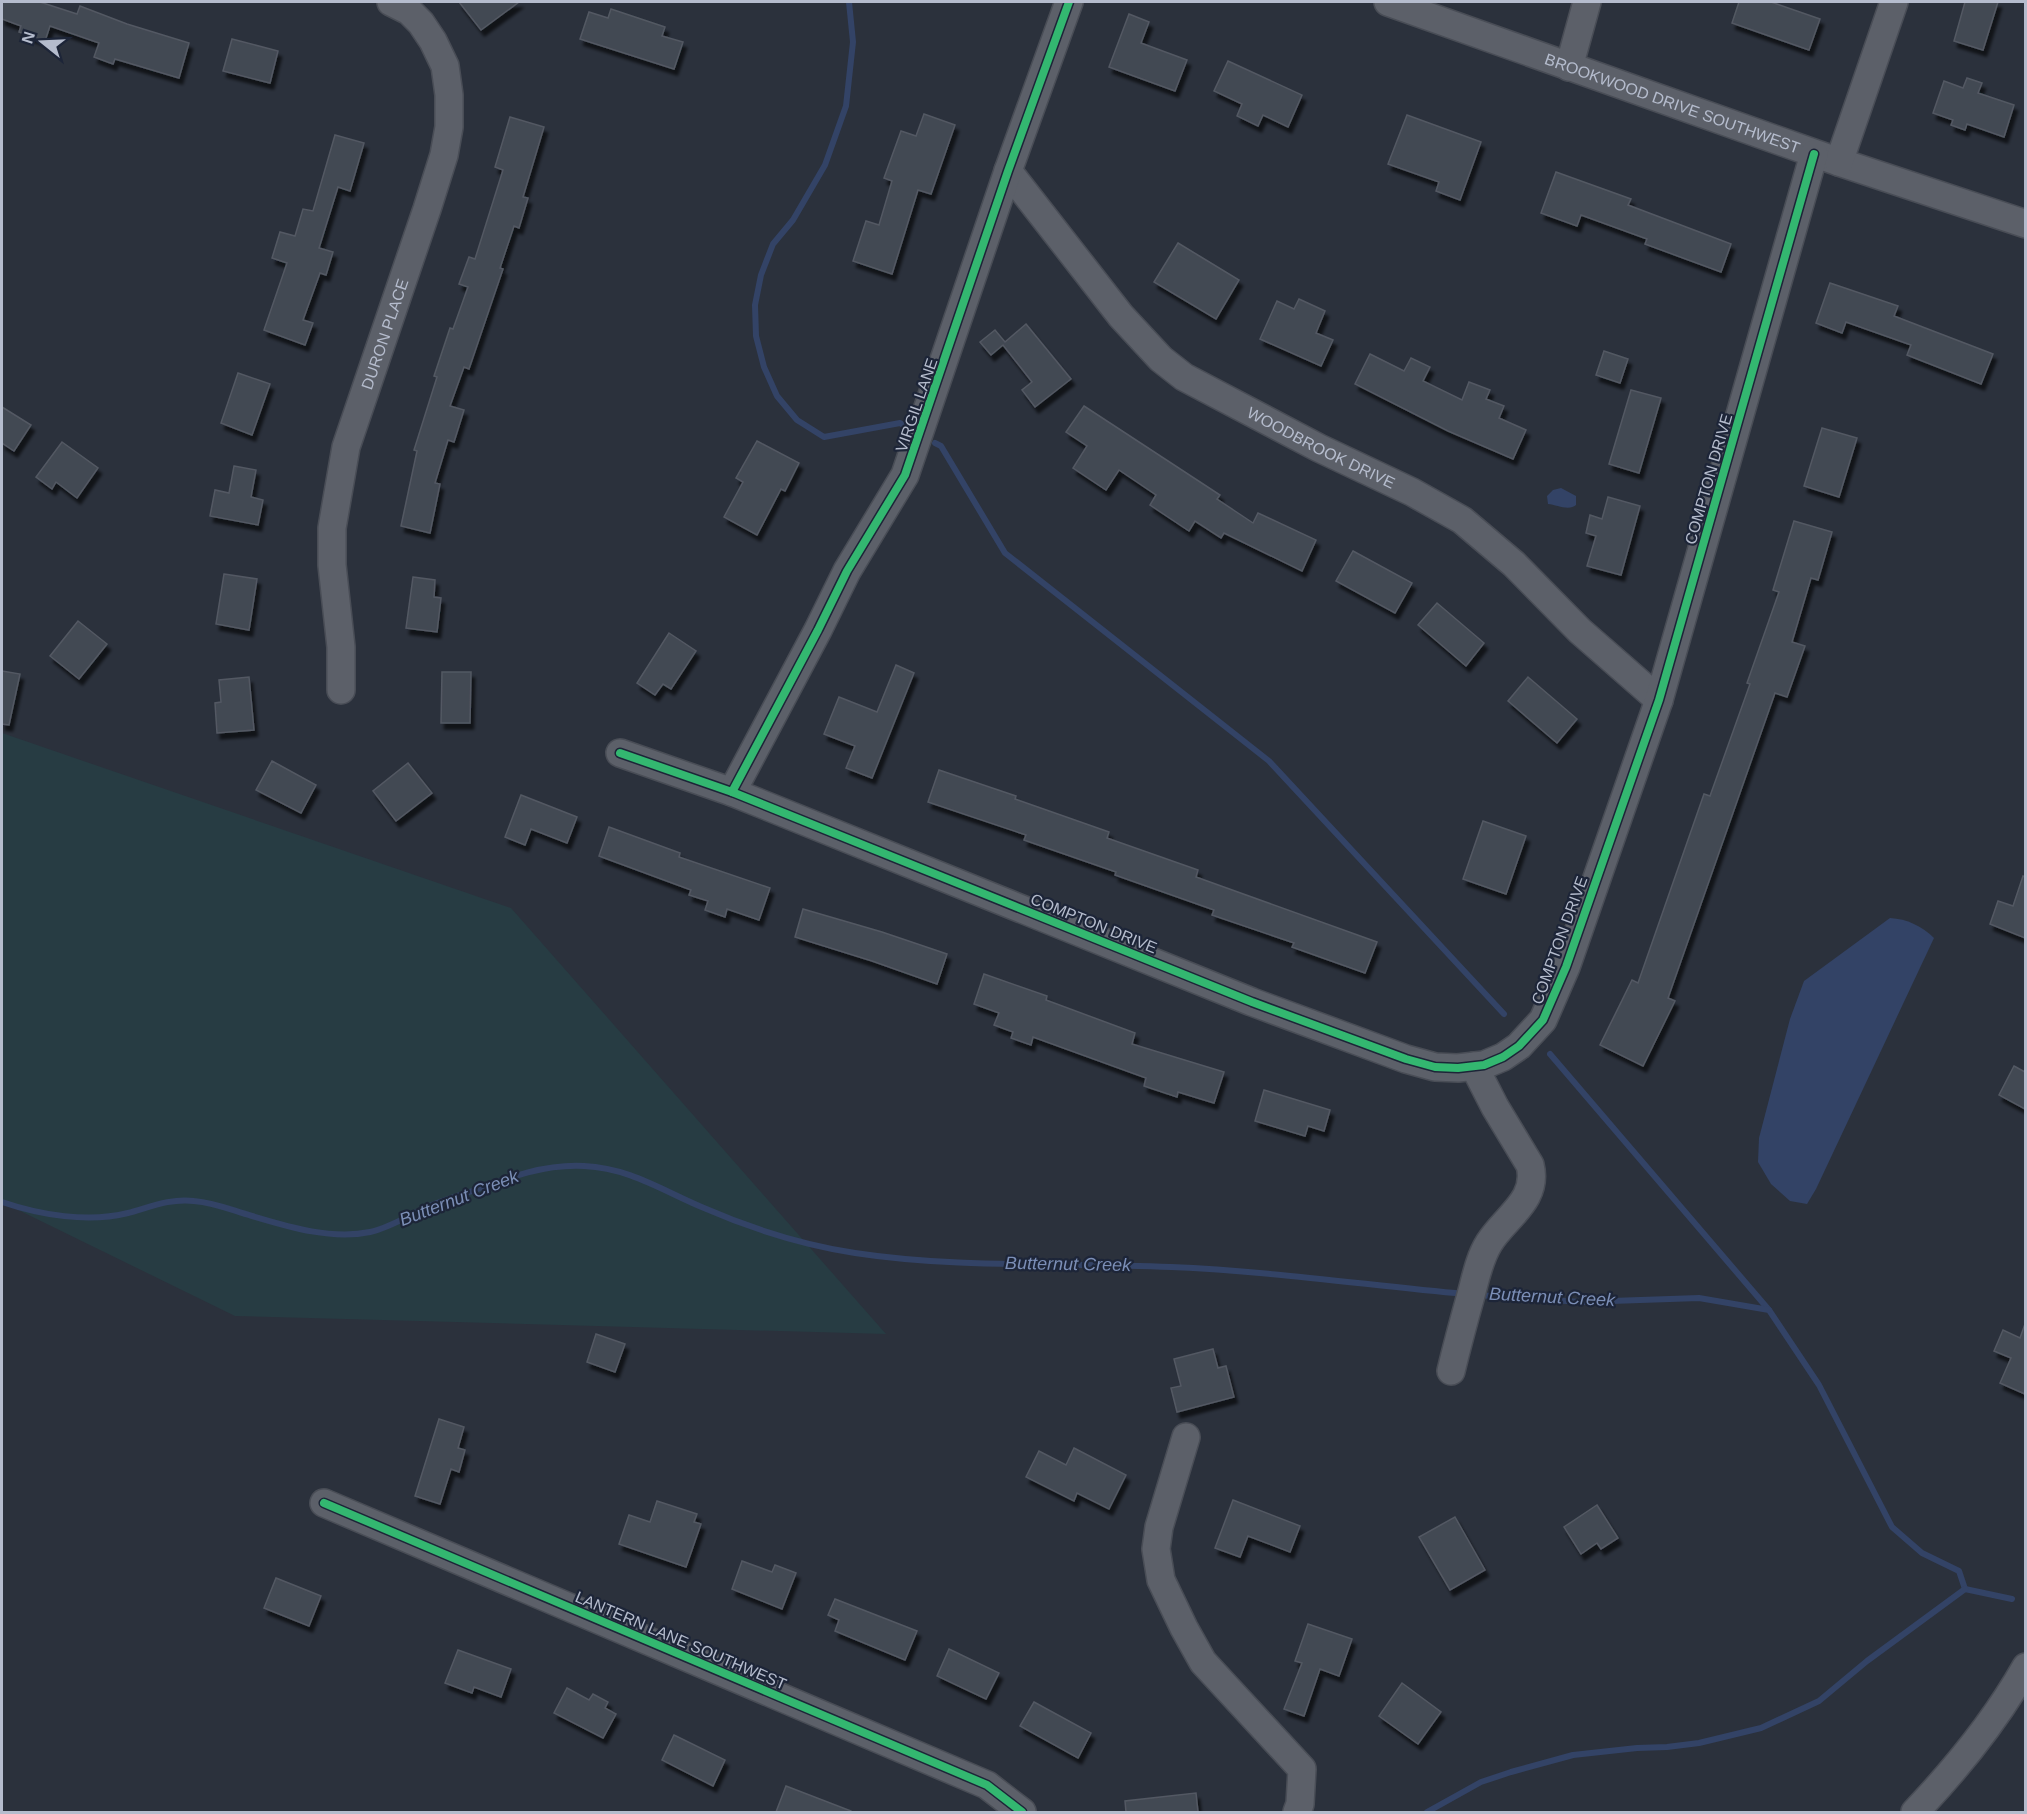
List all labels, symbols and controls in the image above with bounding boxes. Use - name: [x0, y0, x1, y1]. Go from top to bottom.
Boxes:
- north arrow: [12, 12, 72, 72]
- text: N: [18, 29, 38, 46]
- street label: BROOKWOOD DRIVE SOUTHWEST: [1543, 50, 1802, 157]
- street label: DURON PLACE: [358, 277, 412, 392]
- street label: VIRGIL LANE: [892, 356, 940, 454]
- street label: WOODBROOK DRIVE: [1244, 404, 1398, 492]
- street label: COMPTON DRIVE: [1682, 412, 1735, 546]
- street label: COMPTON DRIVE: [1528, 874, 1591, 1006]
- street label: COMPTON DRIVE: [1028, 890, 1160, 957]
- water label: Butternut Creek: [397, 1166, 522, 1230]
- water label: Butternut Creek: [1005, 1253, 1132, 1275]
- water label: Butternut Creek: [1489, 1284, 1616, 1310]
- street label: LANTERN LANE SOUTHWEST: [573, 1588, 789, 1693]

